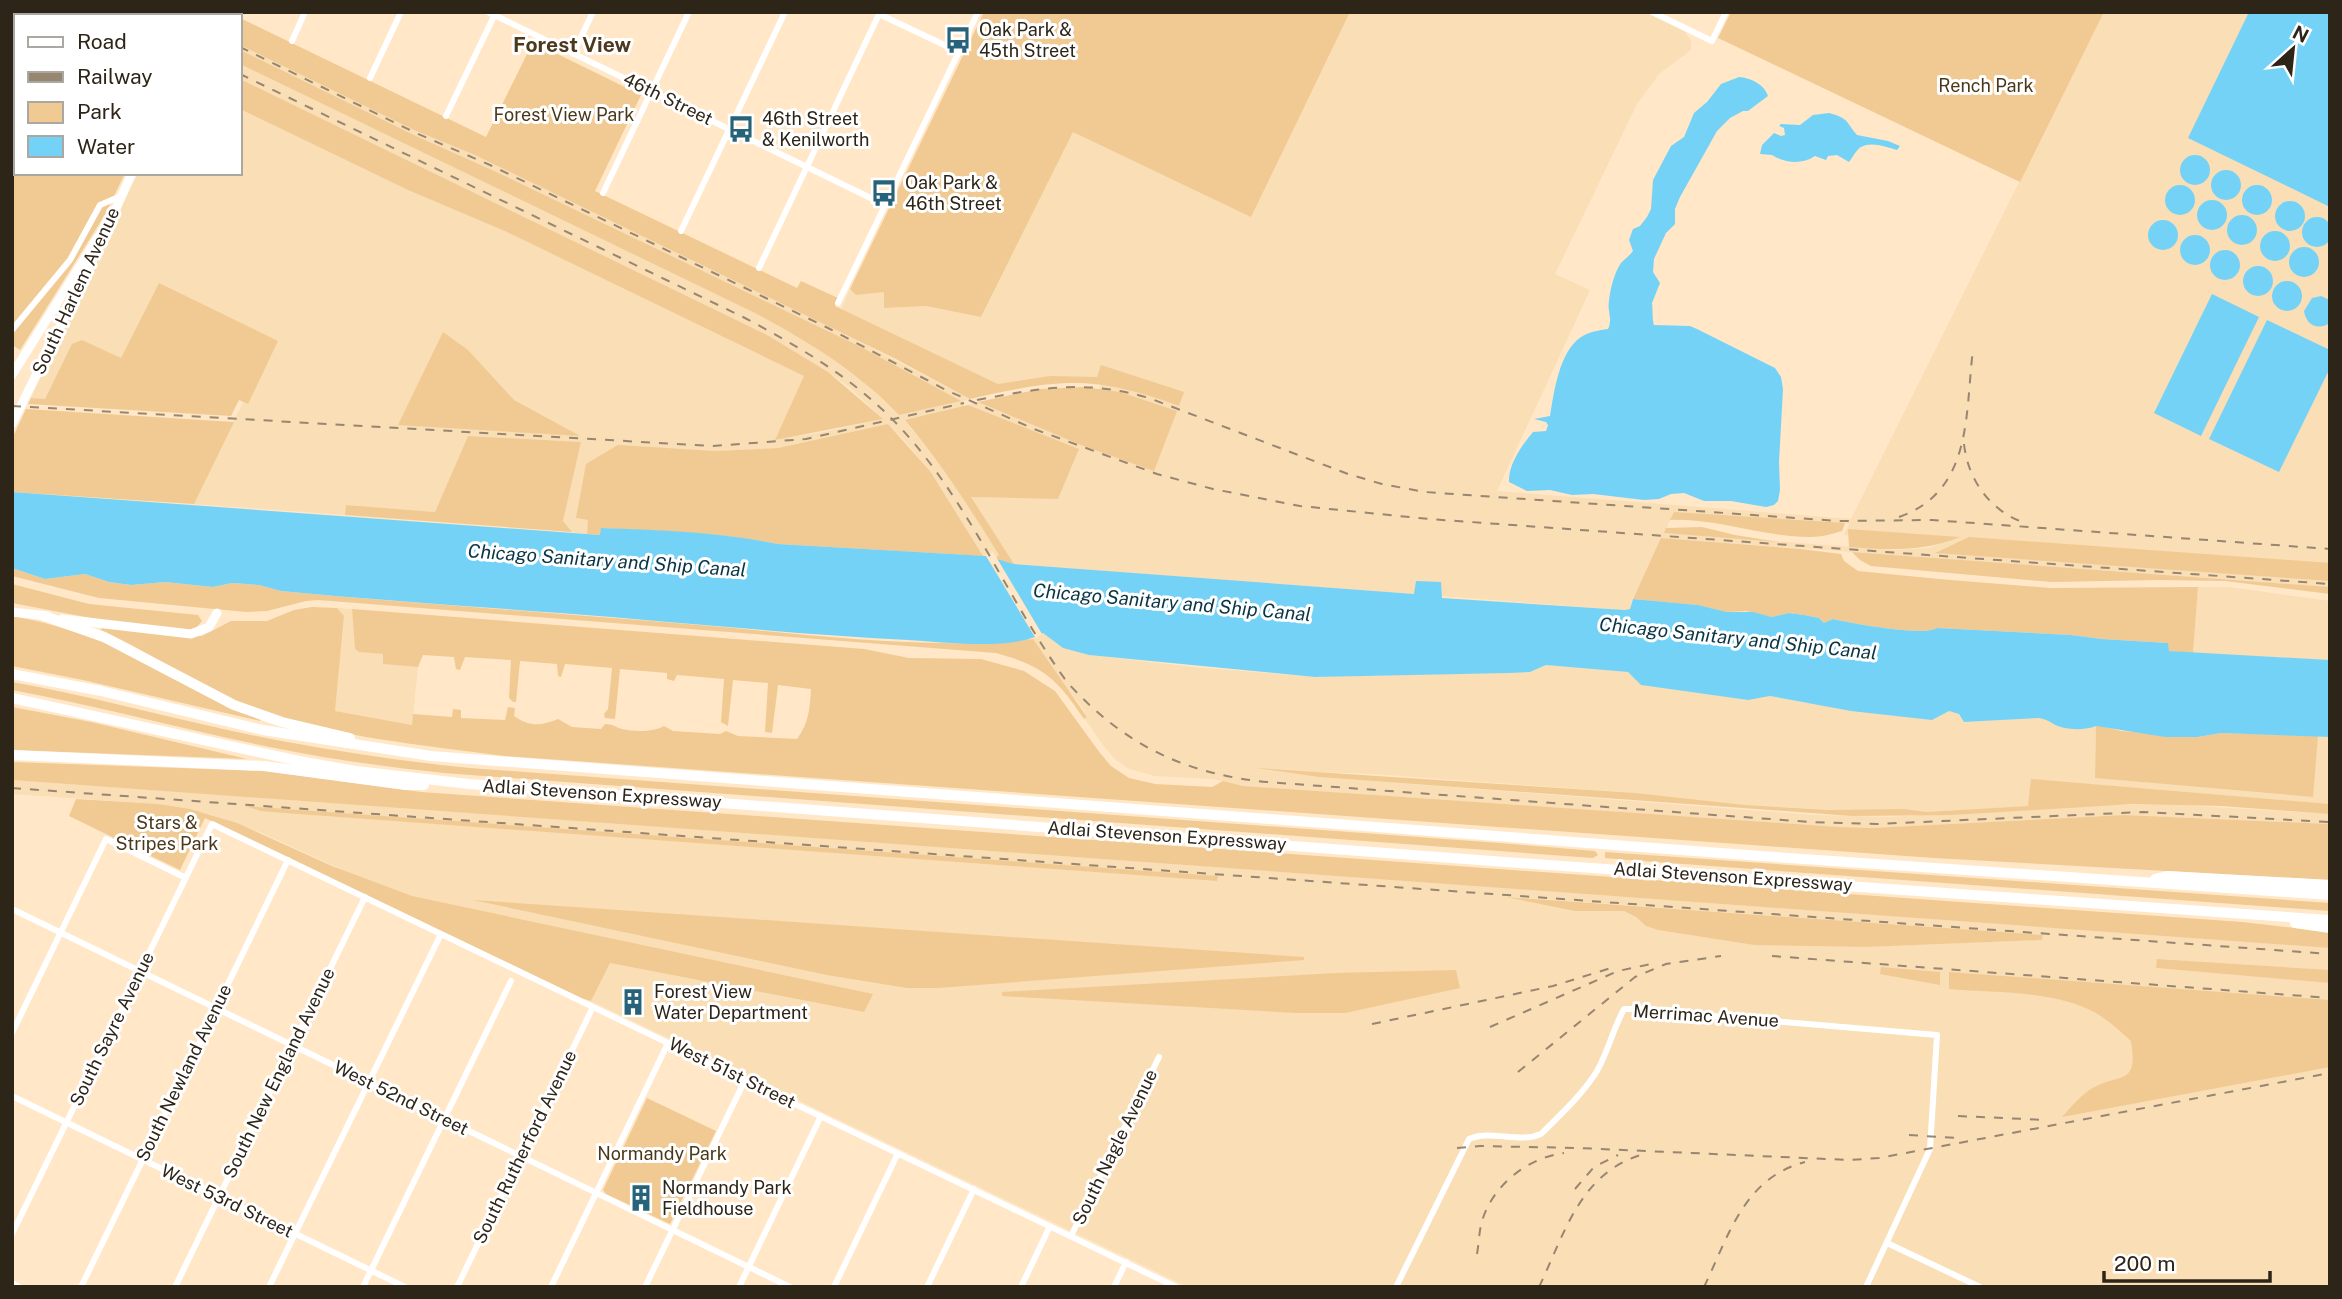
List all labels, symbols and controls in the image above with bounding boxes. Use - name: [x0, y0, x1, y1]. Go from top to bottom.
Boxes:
- legend: [14, 14, 242, 175]
- north arrow: [2258, 14, 2328, 84]
- place label: Oak Park & 45th Street: [979, 19, 1076, 61]
- text: N: [2289, 21, 2312, 47]
- bus stop icon: Oak Park & 45th Street: [943, 25, 973, 55]
- text: Road: [77, 29, 127, 54]
- district label: Forest View: [513, 32, 632, 57]
- text: Railway: [77, 64, 153, 89]
- street label: 46th Street: [620, 68, 716, 129]
- park label: Rench Park: [1938, 75, 2034, 96]
- text: Park: [77, 99, 122, 124]
- park label: Forest View Park: [494, 104, 634, 125]
- place label: 46th Street & Kenilworth: [762, 108, 869, 150]
- bus stop icon: 46th Street & Kenilworth: [726, 114, 756, 144]
- text: Water: [77, 134, 135, 159]
- place label: Oak Park & 46th Street: [905, 172, 1002, 214]
- bus stop icon: Oak Park & 46th Street: [869, 178, 899, 208]
- street label: South Harlem Avenue: [28, 204, 124, 378]
- water label: Chicago Sanitary and Ship Canal: [467, 539, 747, 581]
- water label: Chicago Sanitary and Ship Canal: [1032, 579, 1312, 625]
- water label: Chicago Sanitary and Ship Canal: [1598, 612, 1878, 664]
- street label: Adlai Stevenson Expressway: [482, 775, 723, 812]
- park label: Stars & Stripes Park: [116, 812, 218, 854]
- street label: Adlai Stevenson Expressway: [1047, 817, 1288, 854]
- street label: Adlai Stevenson Expressway: [1613, 858, 1854, 895]
- street label: South Sayre Avenue: [65, 948, 158, 1109]
- street label: South New England Avenue: [218, 964, 339, 1181]
- street label: South Newland Avenue: [131, 981, 236, 1165]
- place label: Forest View Water Department: [654, 981, 808, 1023]
- building icon: Forest View Water Department: [618, 987, 648, 1017]
- street label: Merrimac Avenue: [1632, 1000, 1780, 1031]
- street label: West 51st Street: [665, 1033, 799, 1112]
- street label: South Rutherford Avenue: [468, 1047, 581, 1247]
- street label: West 52nd Street: [331, 1056, 472, 1139]
- street label: South Nagle Avenue: [1068, 1066, 1161, 1228]
- park label: Normandy Park: [597, 1143, 727, 1164]
- street label: West 53rd Street: [158, 1160, 297, 1242]
- place label: Normandy Park Fieldhouse: [662, 1177, 792, 1219]
- building icon: Normandy Park Fieldhouse: [626, 1183, 656, 1213]
- scale bar: [2104, 1240, 2270, 1284]
- text: 200 m: [2114, 1251, 2175, 1276]

